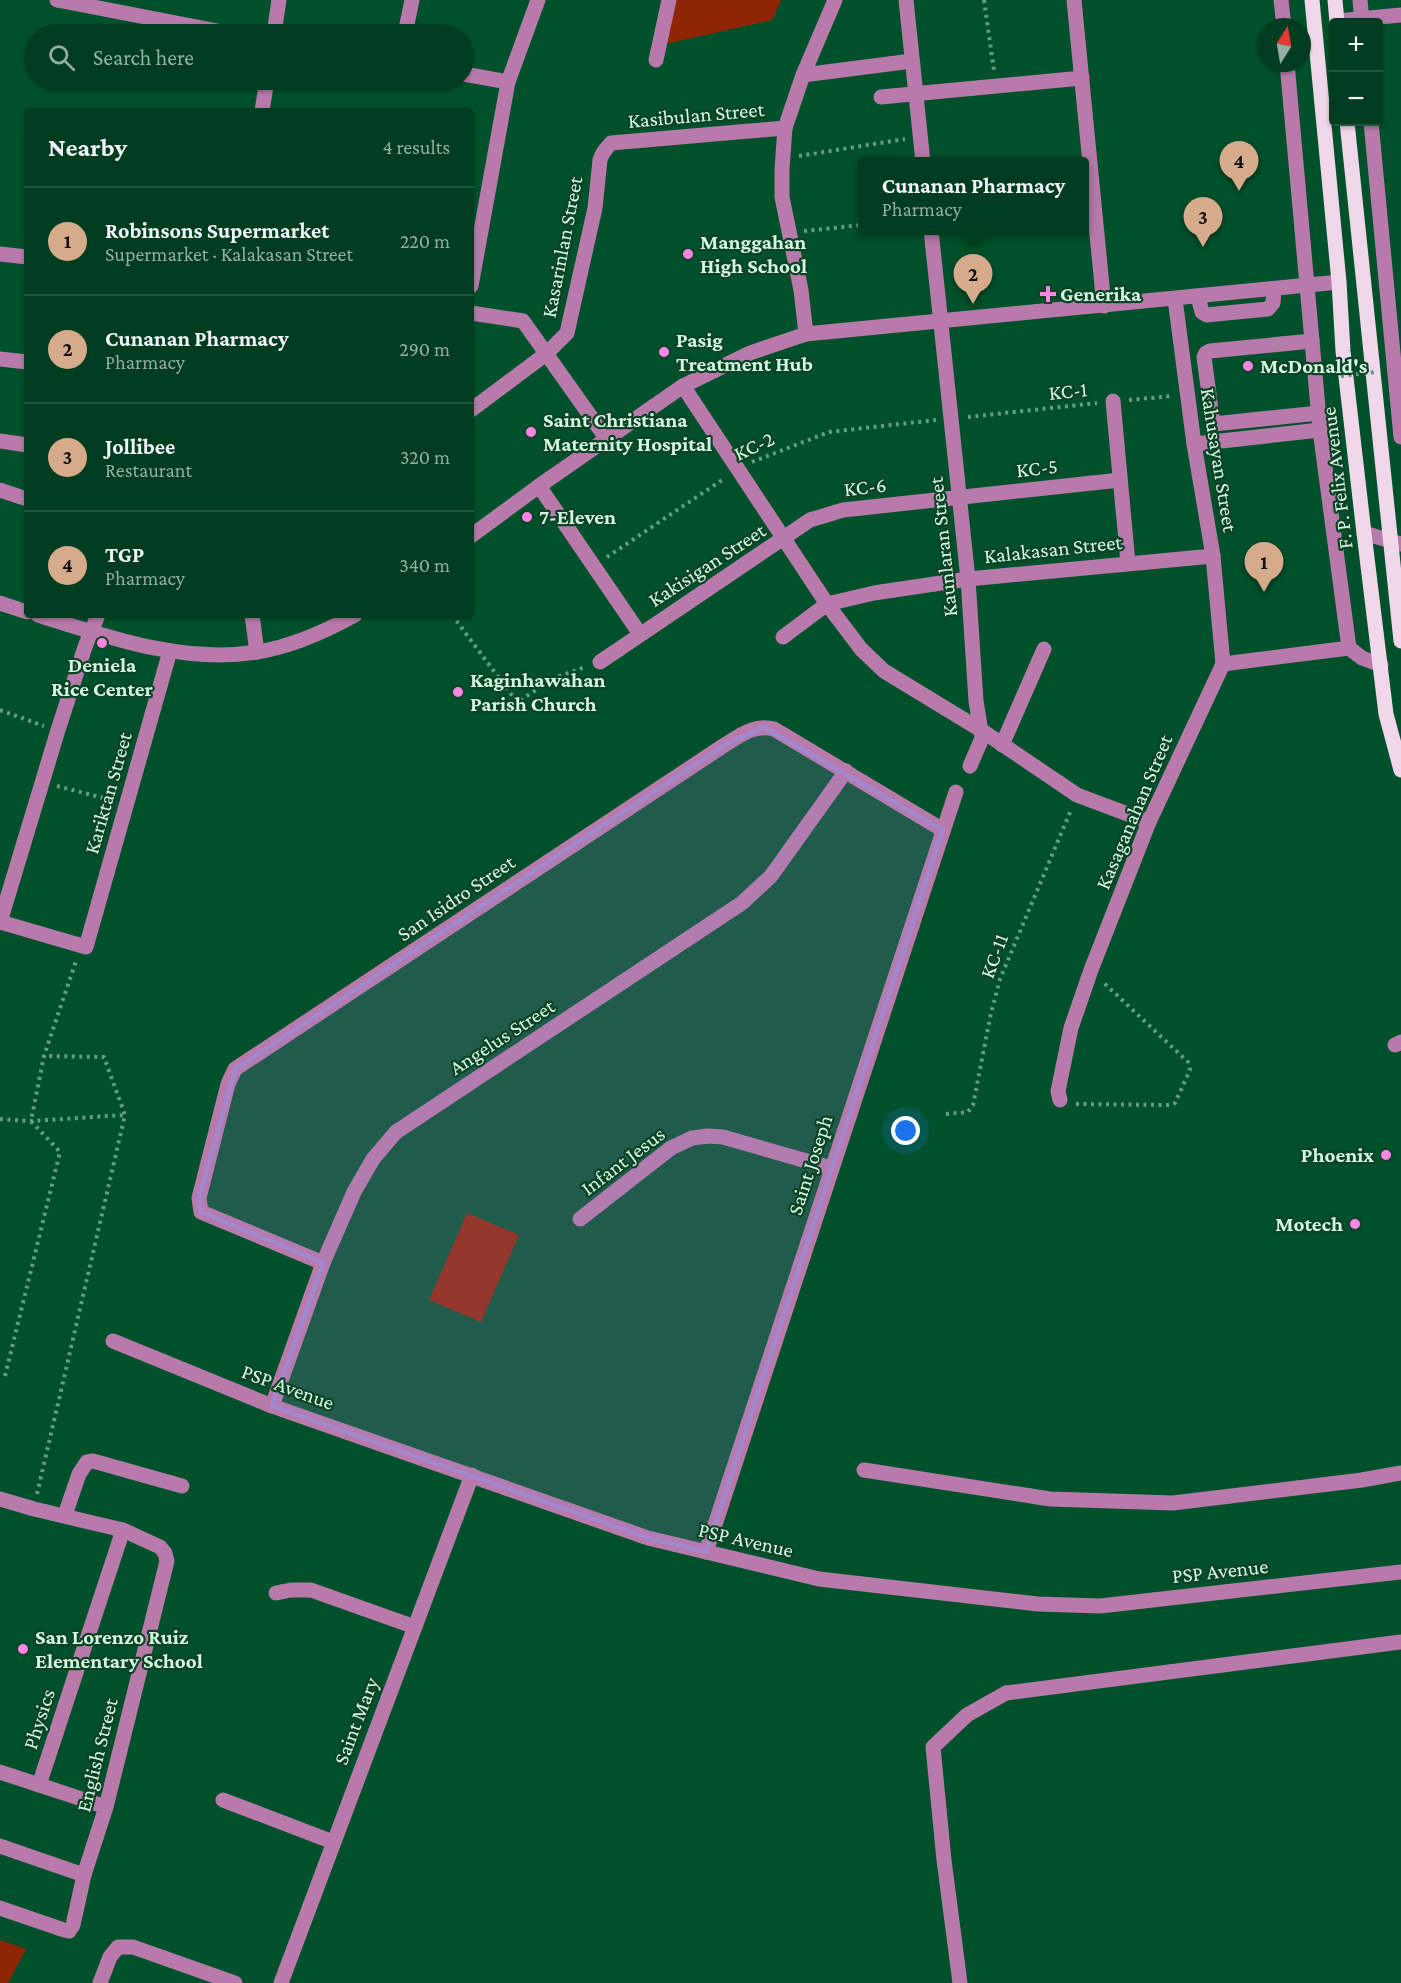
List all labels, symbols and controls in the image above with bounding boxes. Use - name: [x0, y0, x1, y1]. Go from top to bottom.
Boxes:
- north arrow: [1257, 18, 1311, 72]
- map controls: [1329, 18, 1383, 126]
- button: +: [1329, 18, 1383, 72]
- search box: [24, 24, 474, 90]
- icon: search: [45, 41, 78, 74]
- text: Search here: [93, 45, 194, 70]
- button: −: [1329, 72, 1383, 126]
- street label: Kasibulan Street: [627, 97, 766, 133]
- text: Nearby: [48, 133, 127, 162]
- text: 4 results: [383, 136, 450, 158]
- pin: 4: [1220, 142, 1258, 191]
- popup: [858, 157, 1089, 235]
- street label: Kasarinlan Street: [537, 173, 588, 320]
- text: Cunanan Pharmacy: [882, 173, 1065, 198]
- text: Pharmacy: [882, 198, 962, 220]
- pin: 3: [1184, 198, 1222, 247]
- text: Robinsons Supermarket: [105, 218, 329, 243]
- text: 1: [64, 230, 71, 252]
- text: 220 m: [400, 230, 450, 252]
- place label: Manggahan High School: [700, 230, 807, 278]
- text: Supermarket · Kalakasan Street: [105, 243, 353, 265]
- marker: Manggahan High School: [681, 247, 695, 261]
- pin: 2: [954, 254, 992, 304]
- place label: Generika: [1060, 282, 1142, 306]
- marker: Generika: [1041, 287, 1055, 301]
- text: Cunanan Pharmacy: [105, 326, 289, 351]
- place label: Pasig Treatment Hub: [676, 328, 813, 376]
- text: 2: [62, 338, 73, 360]
- text: 290 m: [399, 338, 450, 360]
- marker: Pasig Treatment Hub: [657, 345, 671, 359]
- text: Pharmacy: [105, 351, 185, 373]
- place label: McDonald's: [1260, 354, 1368, 378]
- marker: McDonald's: [1241, 359, 1255, 373]
- street label: KC-1: [1048, 377, 1088, 405]
- street label: Kahusayan Street: [1196, 386, 1242, 535]
- street label: F. P. Felix Avenue: [1316, 405, 1358, 551]
- place label: Saint Christiana Maternity Hospital: [543, 408, 712, 456]
- marker: Saint Christiana Maternity Hospital: [524, 425, 538, 439]
- street label: KC-2: [730, 426, 778, 466]
- text: Jollibee: [105, 434, 175, 459]
- text: 3: [63, 446, 72, 468]
- text: 320 m: [400, 446, 450, 468]
- street label: KC-5: [1015, 454, 1059, 482]
- text: Restaurant: [105, 459, 192, 481]
- street label: KC-6: [842, 472, 888, 502]
- street label: Kaunlaran Street: [924, 475, 962, 618]
- place label: 7-Eleven: [539, 505, 616, 529]
- marker: 7-Eleven: [520, 510, 534, 524]
- street label: Kakisigan Street: [644, 518, 771, 612]
- street label: Kalakasan Street: [983, 530, 1124, 568]
- text: TGP: [105, 542, 144, 567]
- pin: 1: [1244, 542, 1284, 592]
- text: 4: [62, 554, 73, 576]
- text: 340 m: [399, 554, 450, 576]
- text: Pharmacy: [105, 567, 185, 589]
- marker: Deniela Rice Center: [95, 636, 109, 650]
- place label: Deniela Rice Center: [51, 653, 154, 701]
- place label: Kaginhawahan Parish Church: [470, 668, 605, 716]
- marker: Kaginhawahan Parish Church: [451, 685, 465, 699]
- street label: Kariktan Street: [79, 728, 137, 857]
- street label: Kasaganahan Street: [1091, 730, 1178, 893]
- street label: San Isidro Street: [393, 849, 520, 946]
- street label: KC-11: [975, 930, 1013, 981]
- street label: Angelus Street: [445, 994, 560, 1080]
- street label: Saint Joseph: [783, 1112, 837, 1218]
- your location: [891, 1116, 920, 1145]
- street label: Infant Jesus: [576, 1122, 670, 1200]
- place label: Phoenix: [1301, 1143, 1374, 1167]
- marker: Phoenix: [1379, 1148, 1393, 1162]
- place label: Motech: [1275, 1212, 1343, 1236]
- marker: Motech: [1348, 1217, 1362, 1231]
- street label: PSP Avenue: [238, 1359, 338, 1415]
- street label: PSP Avenue: [696, 1517, 796, 1563]
- street label: PSP Avenue: [1171, 1554, 1269, 1588]
- place label: San Lorenzo Ruiz Elementary School: [35, 1625, 203, 1673]
- marker: San Lorenzo Ruiz Elementary School: [16, 1642, 30, 1656]
- street label: Saint Mary: [328, 1674, 384, 1768]
- street label: Physics: [18, 1686, 60, 1752]
- street label: English Street: [71, 1695, 123, 1814]

